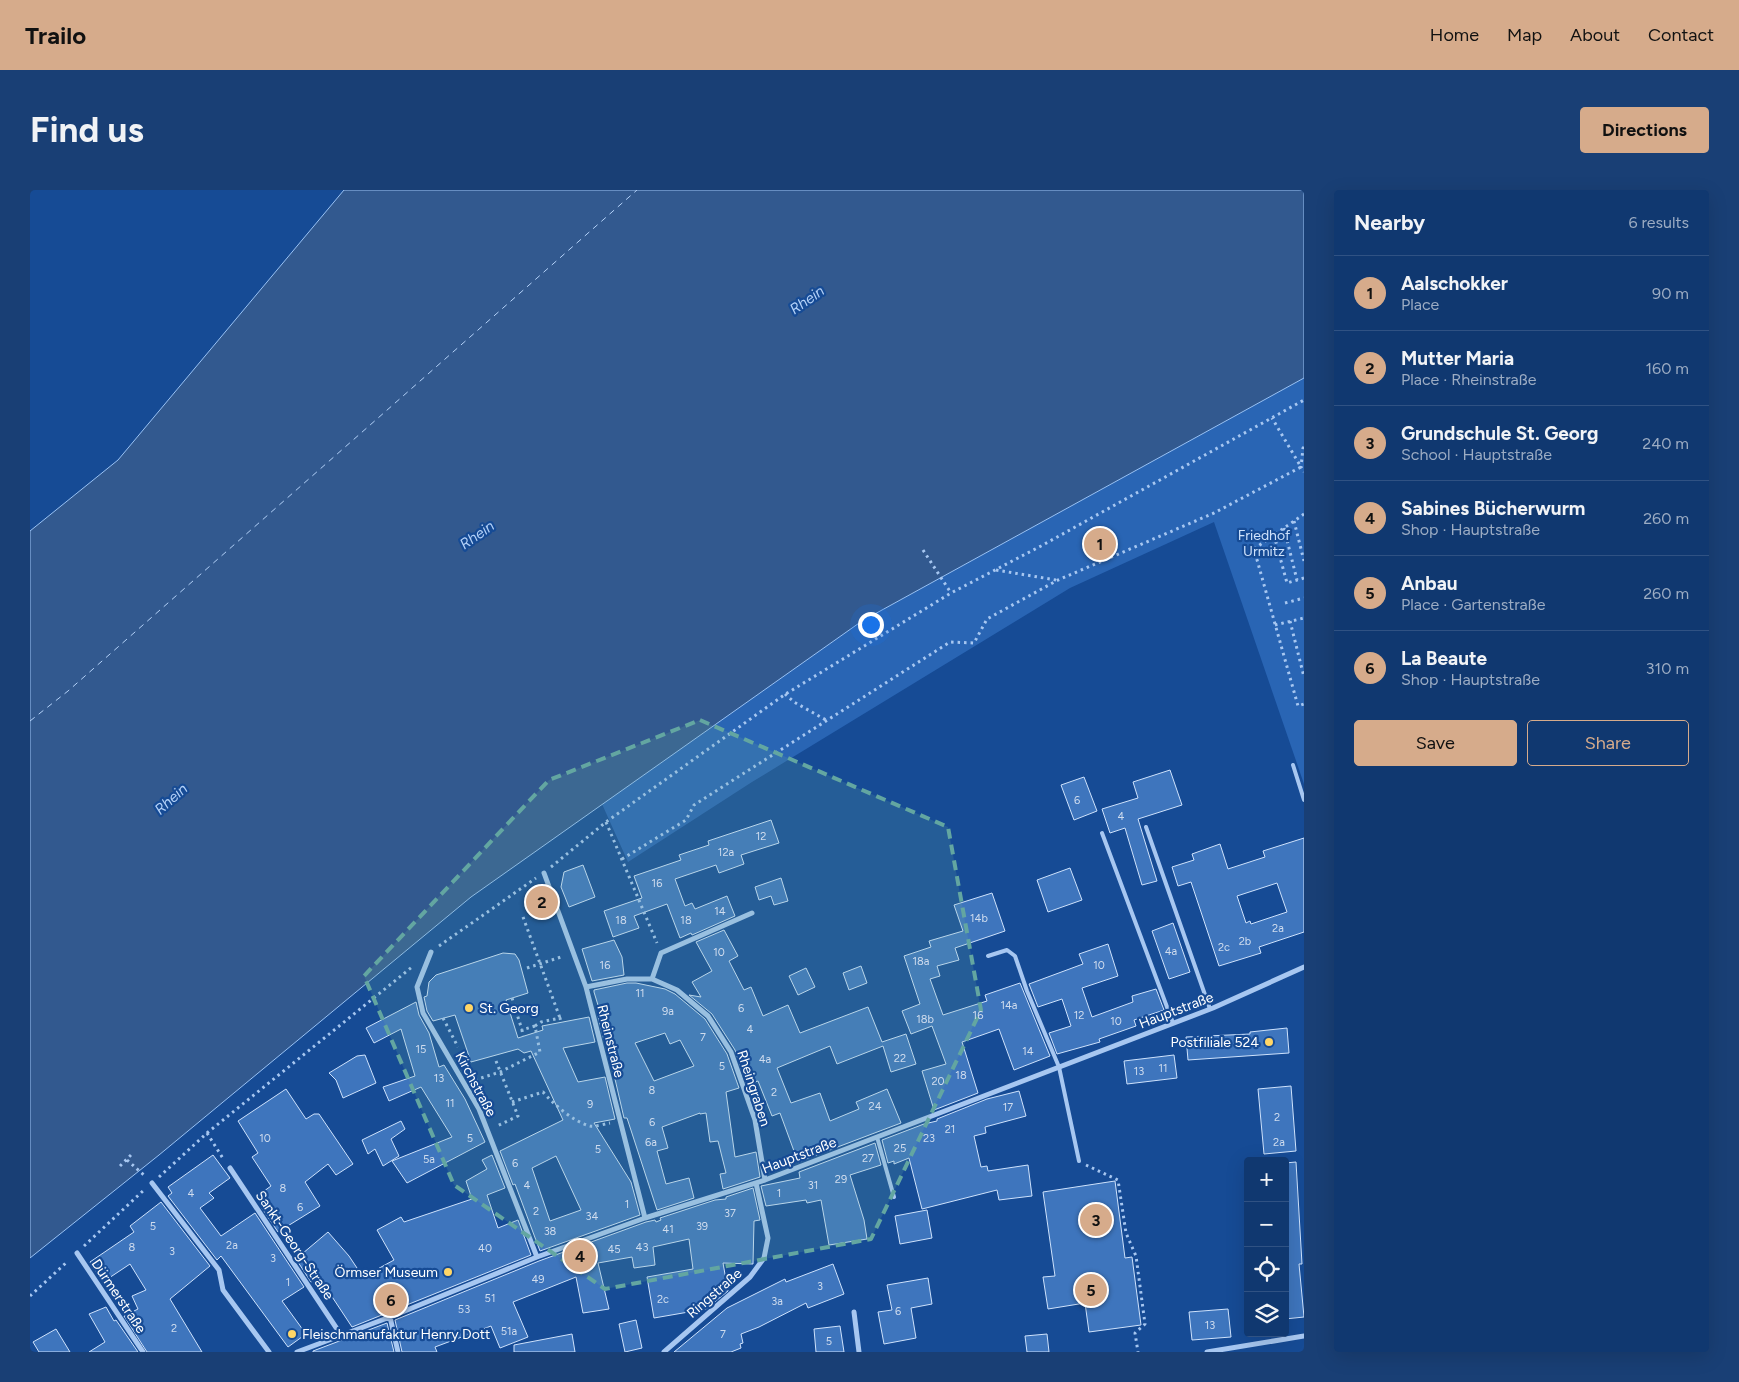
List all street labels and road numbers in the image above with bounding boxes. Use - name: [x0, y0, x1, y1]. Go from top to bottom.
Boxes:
- street label: Hauptstraße: [1137, 988, 1216, 1032]
- street label: Rheinstraße: [593, 1003, 628, 1080]
- street label: Rheingraben: [733, 1048, 774, 1129]
- street label: Kirchstraße: [451, 1049, 500, 1120]
- street label: Hauptstraße: [760, 1133, 839, 1177]
- street label: Sankt-Georg-Straße: [252, 1187, 338, 1303]
- street label: Dürmerstraße: [88, 1256, 150, 1337]
- street label: Ringstraße: [683, 1265, 746, 1322]

